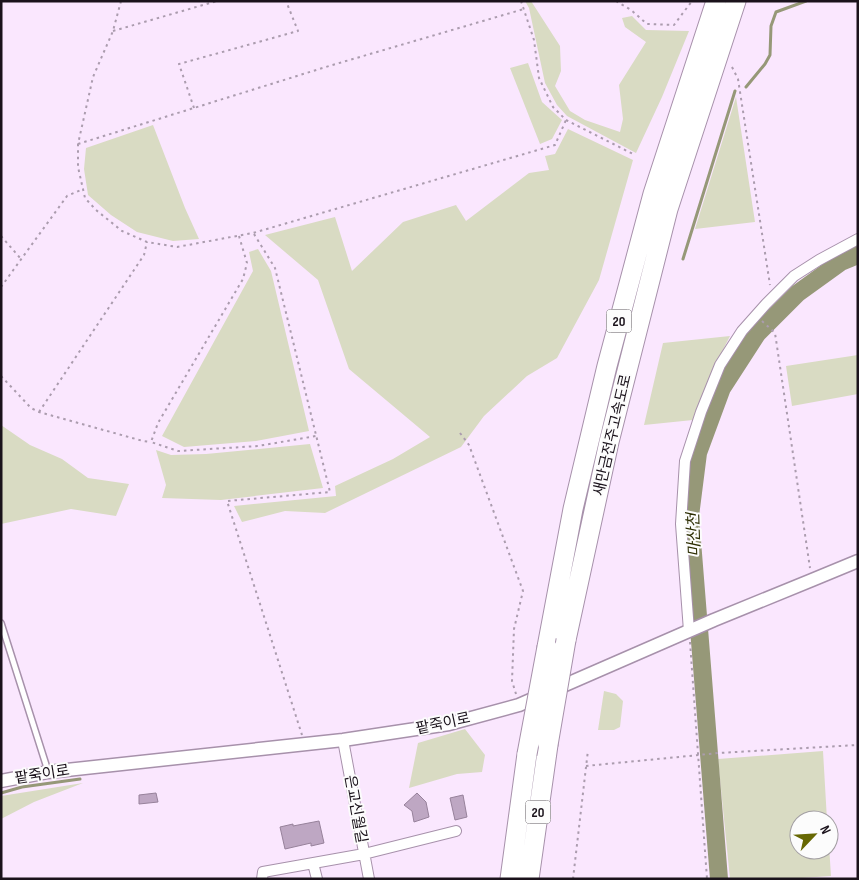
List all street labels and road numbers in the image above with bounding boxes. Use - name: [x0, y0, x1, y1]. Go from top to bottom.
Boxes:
- road number: 20: [606, 310, 632, 332]
- street label: 새만금전주고속도로: [589, 372, 636, 498]
- street label: 팥죽이로: [414, 708, 472, 739]
- street label: 팥죽이로: [13, 761, 71, 788]
- street label: 은교신월길: [340, 773, 371, 845]
- road number: 20: [526, 800, 550, 824]

